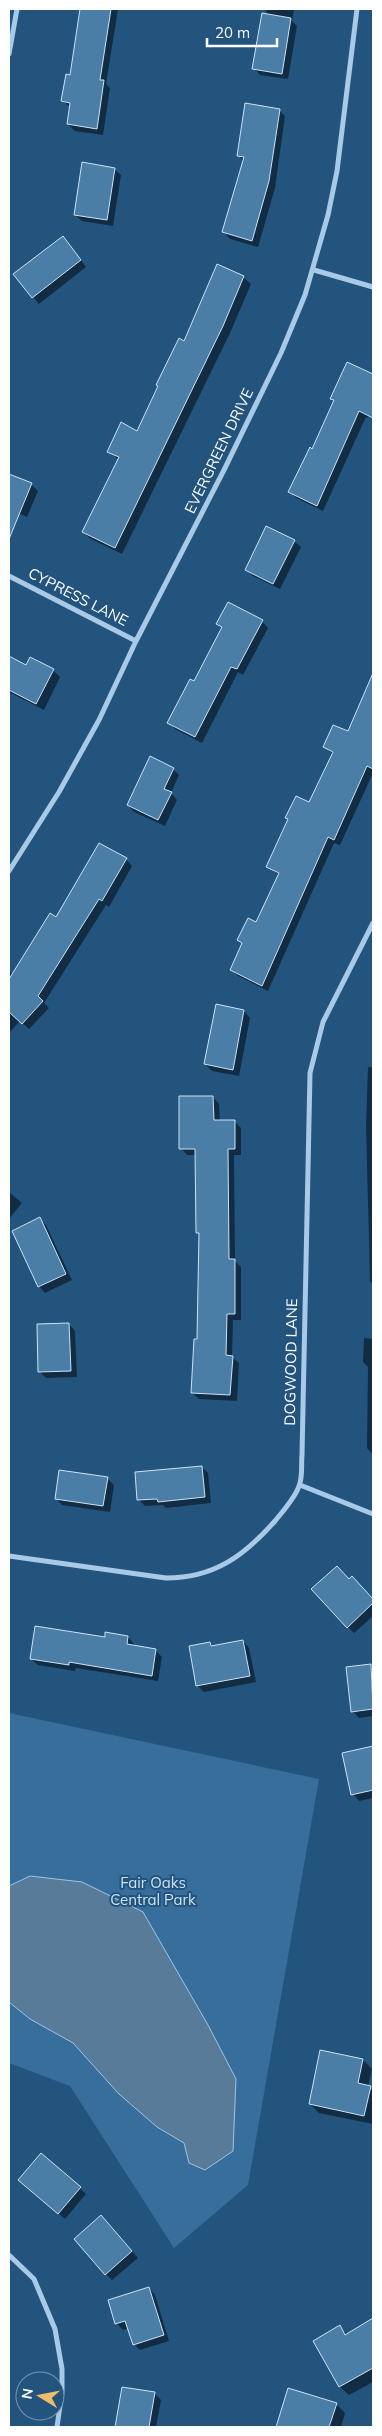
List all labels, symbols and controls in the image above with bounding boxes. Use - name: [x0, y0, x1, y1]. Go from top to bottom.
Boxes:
- scale bar: [207, 15, 277, 47]
- text: 20 m: [215, 23, 250, 42]
- street label: EVERGREEN DRIVE: [180, 385, 257, 517]
- street label: CYPRESS LANE: [25, 563, 132, 630]
- street label: DOGWOOD LANE: [280, 1298, 301, 1426]
- park label: Fair Oaks Central Park: [110, 1873, 196, 1909]
- north arrow: [15, 2371, 65, 2421]
- text: N: [17, 2387, 37, 2401]

